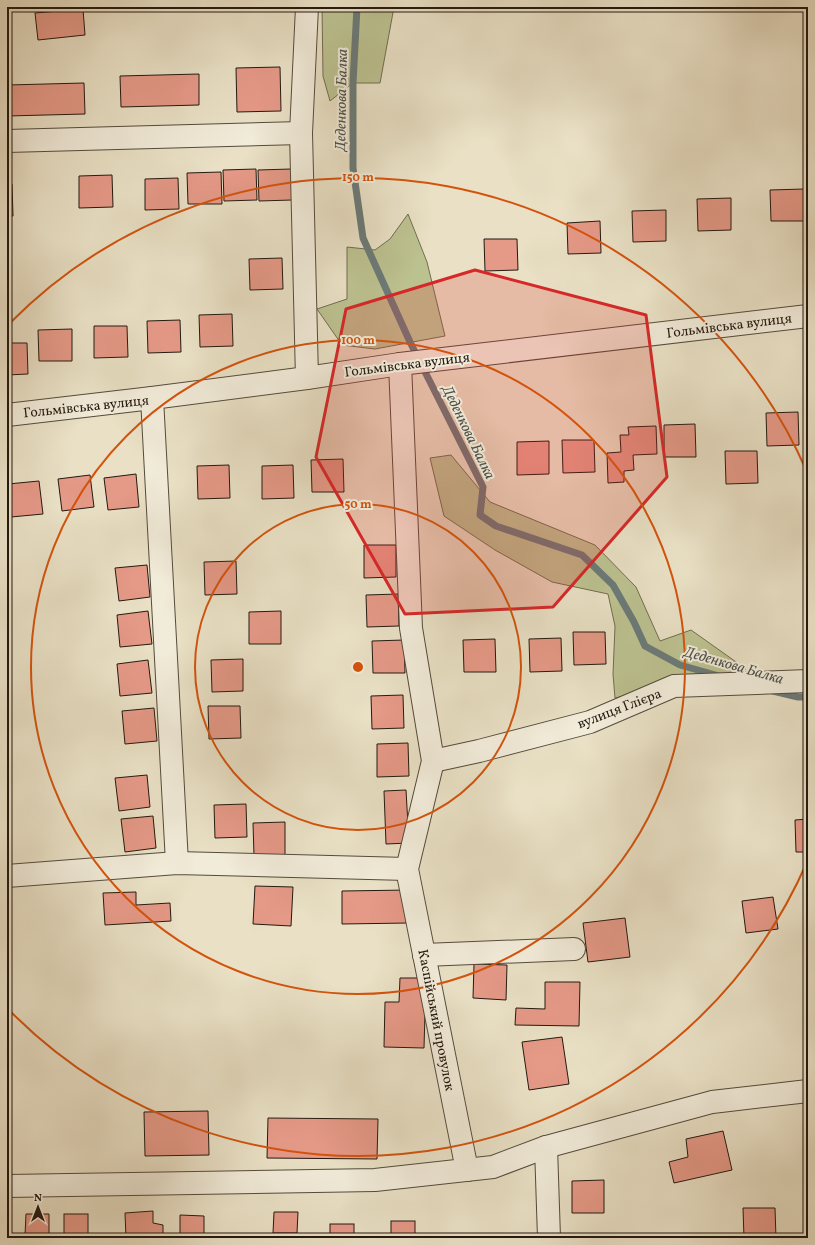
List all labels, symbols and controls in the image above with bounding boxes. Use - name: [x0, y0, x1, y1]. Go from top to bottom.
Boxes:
- water label: Деденкова Балка: [331, 49, 354, 152]
- text: 150 m: [342, 170, 374, 186]
- street label: Гольмівська вулиця: [665, 309, 793, 344]
- text: 100 m: [341, 333, 375, 349]
- street label: Гольмівська вулиця: [343, 348, 471, 383]
- water label: Деденкова Балка: [435, 381, 500, 483]
- street label: Гольмівська вулиця: [22, 391, 150, 424]
- text: 50 m: [344, 497, 372, 513]
- water label: Деденкова Балка: [680, 642, 786, 691]
- centre of rings: [351, 660, 365, 674]
- street label: вулиця Глієра: [575, 685, 664, 734]
- street label: Каспійський провулок: [412, 948, 459, 1093]
- north arrow: [18, 1187, 58, 1227]
- text: N: [34, 1191, 42, 1206]

